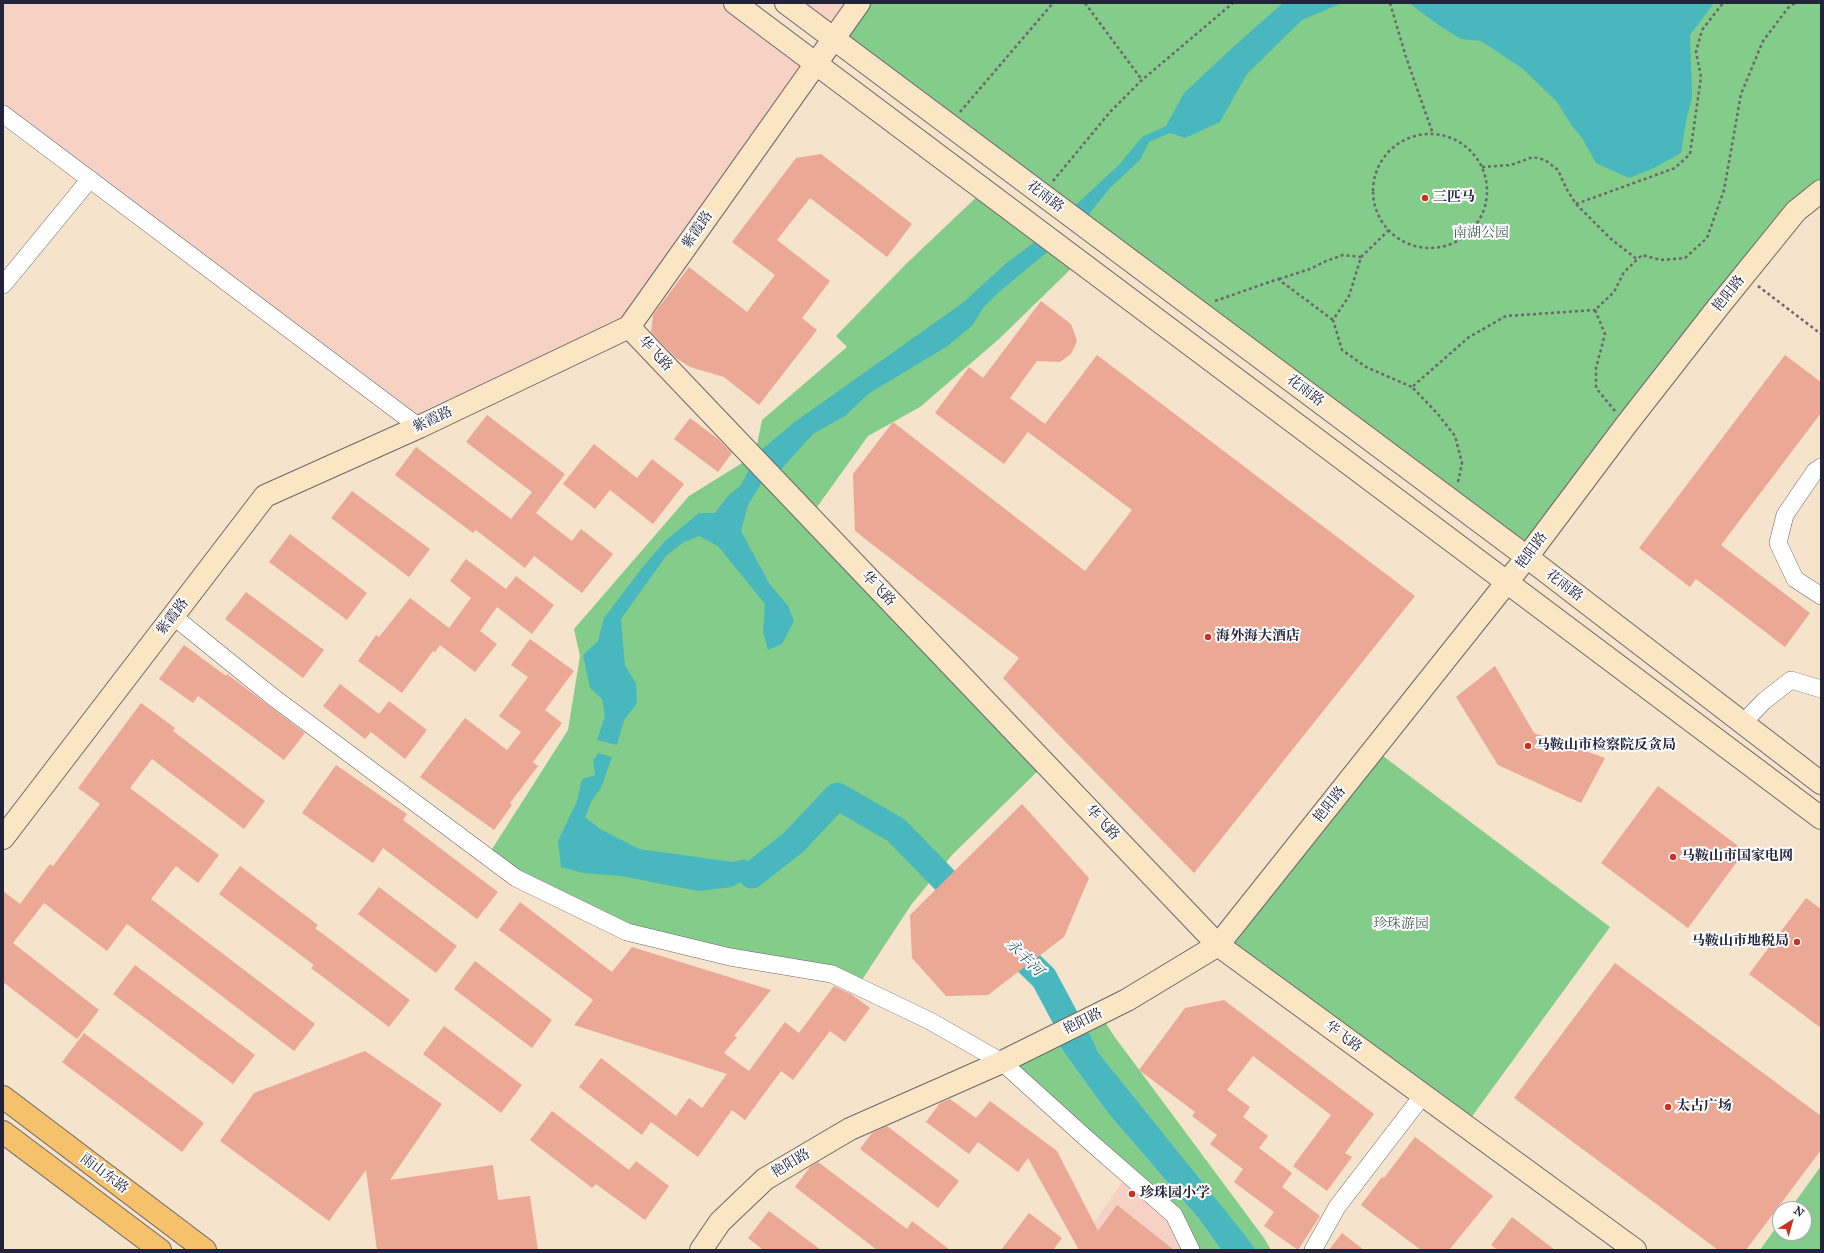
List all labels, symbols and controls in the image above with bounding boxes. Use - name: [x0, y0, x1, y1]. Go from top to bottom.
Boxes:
- street label: 花雨路: [1023, 178, 1067, 216]
- place label: 三匹马: [1433, 190, 1475, 206]
- marker: 三匹马: [1420, 193, 1430, 203]
- street label: 紫霞路: [679, 208, 717, 252]
- park label: 南湖公园: [1453, 226, 1509, 242]
- street label: 艳阳路: [1709, 272, 1749, 316]
- street label: 华飞路: [634, 333, 676, 375]
- street label: 花雨路: [1283, 372, 1327, 410]
- street label: 紫霞路: [410, 404, 456, 436]
- street label: 艳阳路: [1513, 529, 1551, 573]
- street label: 花雨路: [1542, 567, 1586, 605]
- street label: 华飞路: [857, 568, 899, 610]
- street label: 紫霞路: [153, 595, 193, 639]
- place label: 海外海大酒店: [1216, 629, 1300, 645]
- marker: 海外海大酒店: [1203, 632, 1213, 642]
- place label: 马鞍山市检察院反贪局: [1536, 738, 1676, 754]
- marker: 马鞍山市检察院反贪局: [1523, 741, 1533, 751]
- street label: 艳阳路: [1310, 783, 1350, 827]
- street label: 华飞路: [1081, 802, 1123, 844]
- place label: 马鞍山市国家电网: [1681, 849, 1793, 865]
- marker: 马鞍山市国家电网: [1668, 852, 1678, 862]
- park label: 珍珠游园: [1373, 917, 1429, 933]
- place label: 马鞍山市地税局: [1691, 934, 1789, 950]
- water label: 永丰河: [1002, 936, 1046, 980]
- marker: 马鞍山市地税局: [1792, 937, 1802, 947]
- street label: 艳阳路: [1060, 1005, 1106, 1039]
- street label: 华飞路: [1321, 1018, 1365, 1056]
- place label: 太古广场: [1676, 1099, 1732, 1115]
- marker: 太古广场: [1663, 1102, 1673, 1112]
- street label: 艳阳路: [769, 1146, 813, 1182]
- street label: 雨山东路: [77, 1150, 131, 1198]
- place label: 珍珠园小学: [1140, 1186, 1210, 1202]
- marker: 珍珠园小学: [1127, 1189, 1137, 1199]
- north arrow: [1772, 1201, 1812, 1241]
- text: N: [1791, 1204, 1807, 1220]

